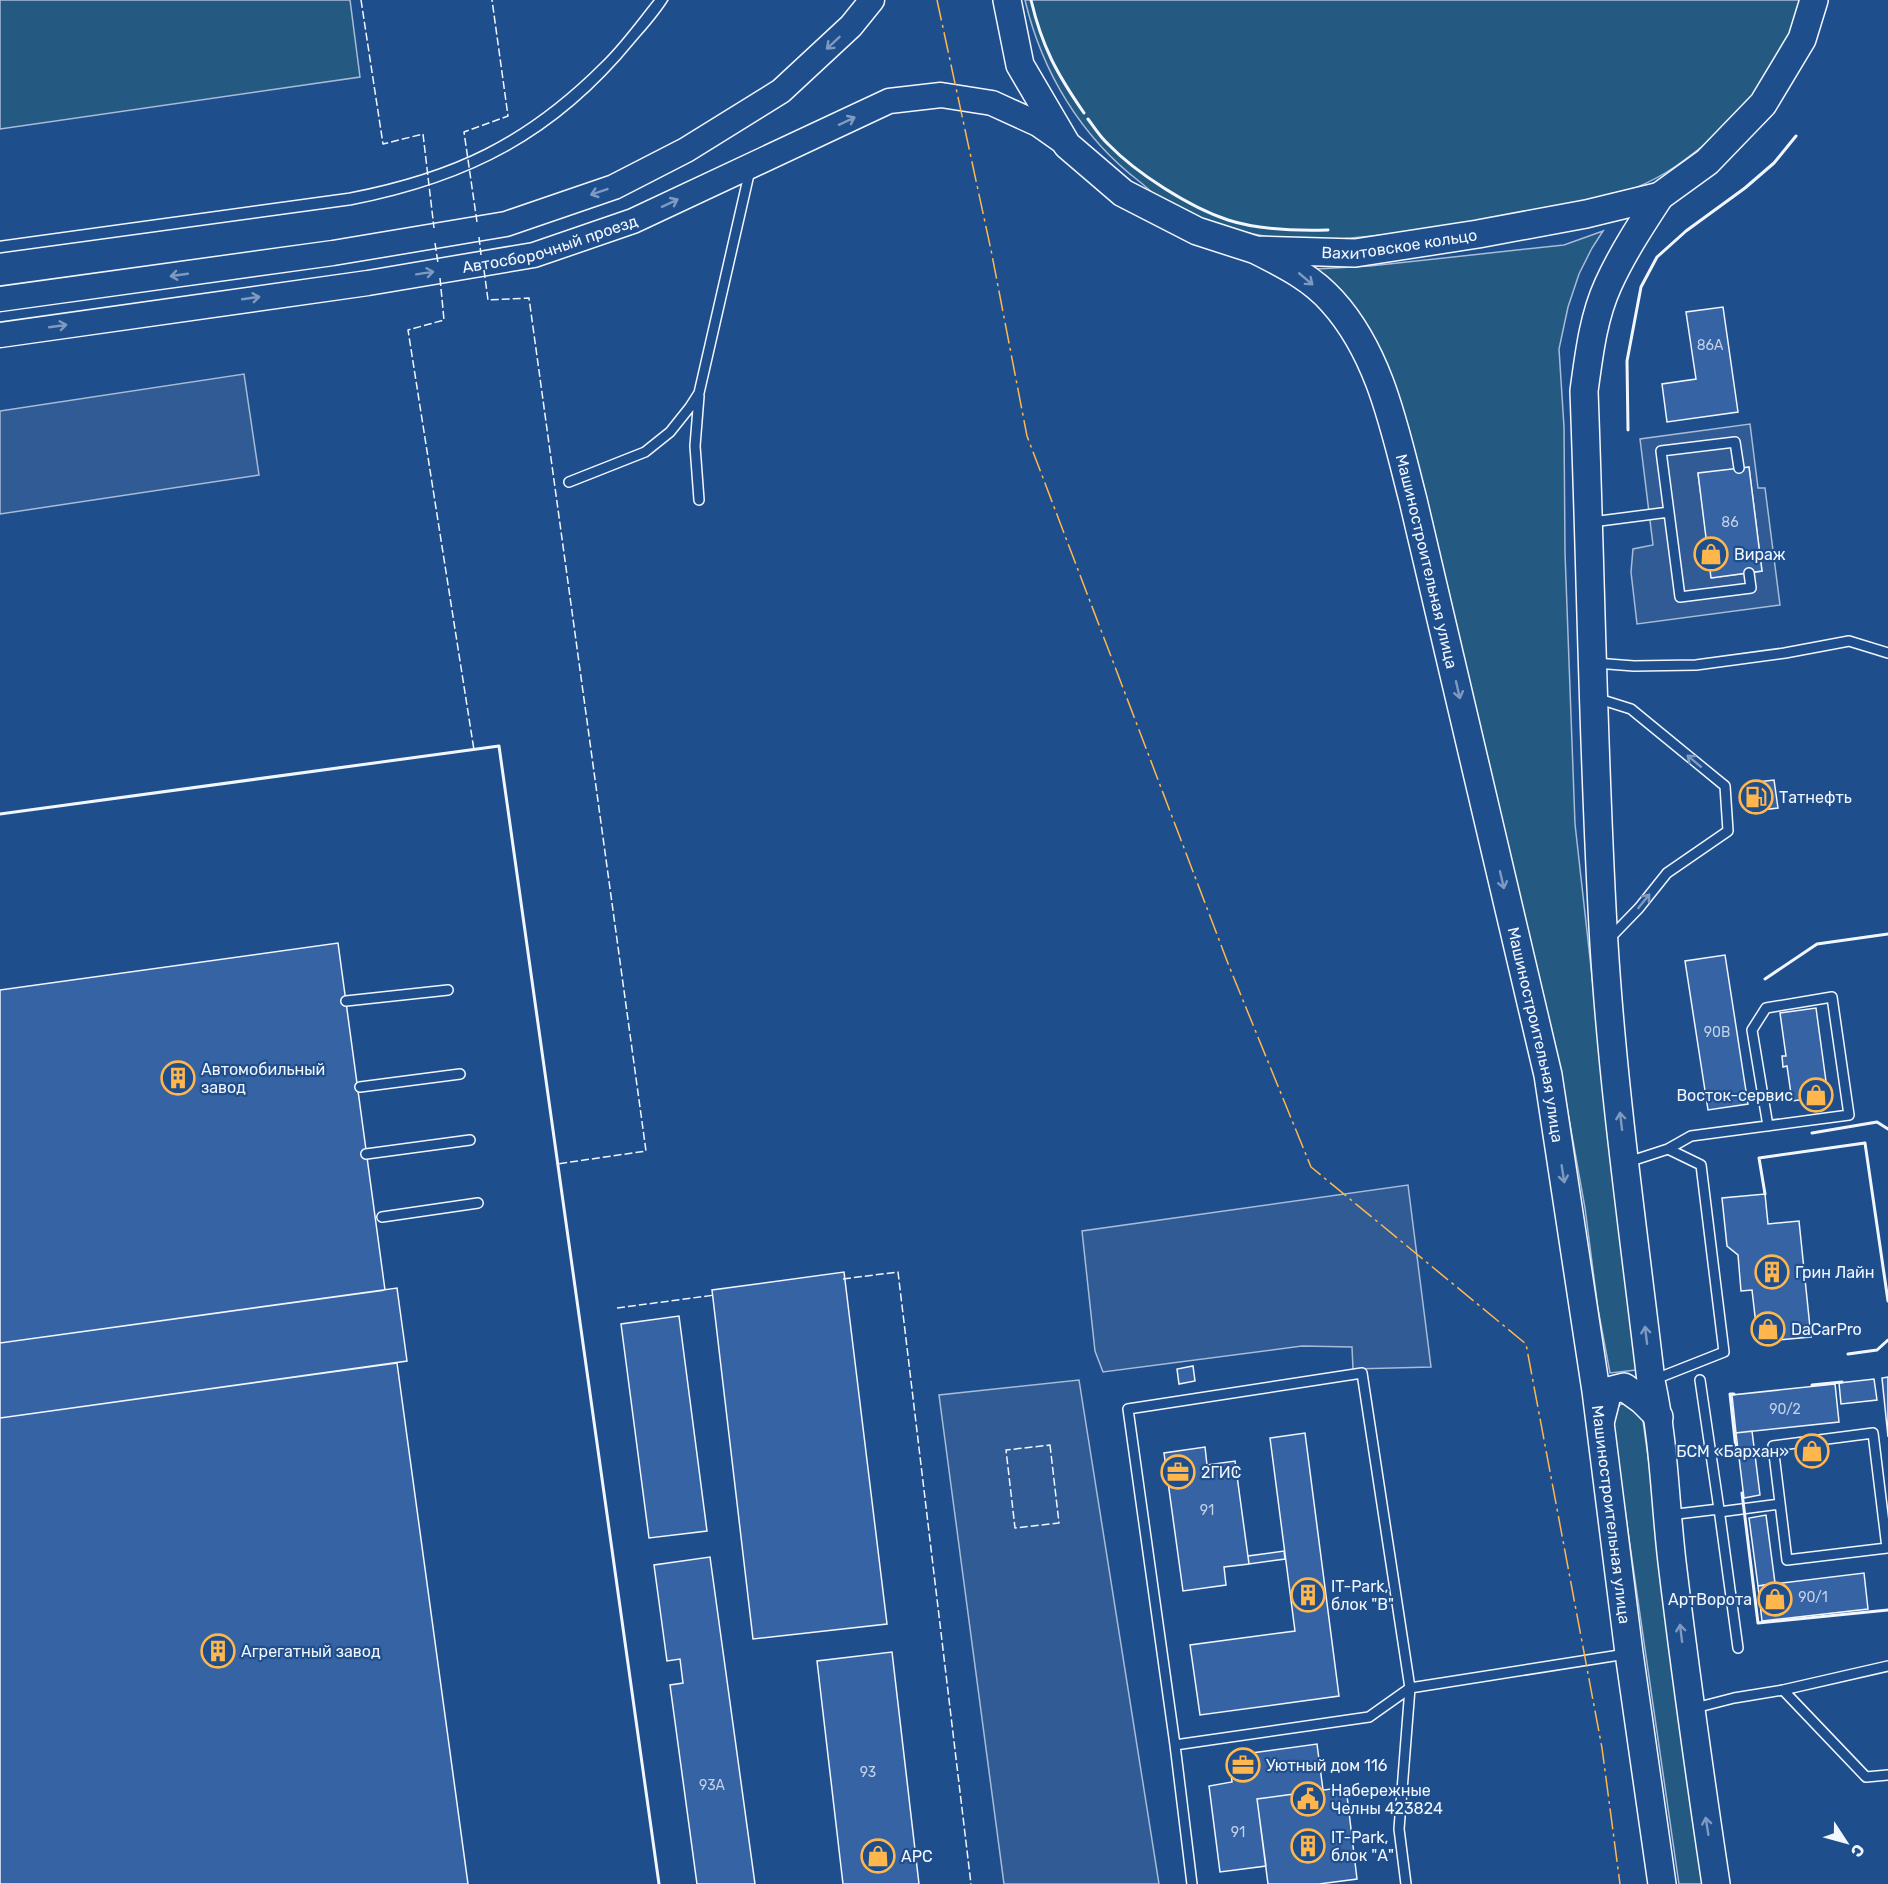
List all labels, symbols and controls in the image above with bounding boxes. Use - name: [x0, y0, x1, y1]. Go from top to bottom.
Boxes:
- one-way arrow: [825, 36, 840, 50]
- one-way arrow: [838, 114, 856, 125]
- one-way arrow: [590, 188, 609, 199]
- one-way arrow: [661, 196, 679, 208]
- street label: Автосборочный проезд: [461, 211, 640, 276]
- street label: Вахитовское кольцо: [1321, 225, 1478, 263]
- one-way arrow: [415, 267, 435, 278]
- one-way arrow: [169, 269, 189, 280]
- one-way arrow: [1298, 272, 1314, 285]
- one-way arrow: [240, 293, 260, 304]
- one-way arrow: [47, 321, 67, 332]
- house number: 86А: [1697, 337, 1724, 354]
- street label: Машиностроительная улица: [1392, 452, 1462, 670]
- house number: 86: [1721, 514, 1739, 531]
- shop icon: Вираж: [1693, 536, 1729, 572]
- place label: Вираж: [1734, 545, 1786, 564]
- one-way arrow: [1453, 681, 1465, 700]
- one-way arrow: [1687, 755, 1703, 768]
- fuel station icon: Татнефть: [1738, 779, 1774, 815]
- place label: Татнефть: [1779, 788, 1852, 807]
- one-way arrow: [1497, 870, 1509, 889]
- one-way arrow: [1638, 894, 1651, 910]
- street label: Машиностроительная улица: [1504, 925, 1568, 1144]
- house number: 90В: [1704, 1024, 1730, 1041]
- building icon: Автомобильный завод: [160, 1060, 196, 1096]
- place label: Автомобильный завод: [201, 1060, 325, 1097]
- shop icon: Восток-сервис: [1798, 1077, 1834, 1113]
- place label: Восток-сервис: [1676, 1086, 1793, 1105]
- one-way arrow: [1615, 1111, 1626, 1131]
- one-way arrow: [1558, 1163, 1569, 1183]
- building icon: Грин Лайн: [1754, 1254, 1790, 1290]
- place label: Грин Лайн: [1795, 1263, 1875, 1282]
- shop icon: DaCarPro: [1750, 1311, 1786, 1347]
- place label: DaCarPro: [1791, 1320, 1862, 1339]
- one-way arrow: [1640, 1326, 1651, 1346]
- house number: 90/2: [1769, 1401, 1801, 1418]
- street label: Машиностроительная улица: [1588, 1404, 1635, 1625]
- shop icon: БСМ «Бархан»: [1794, 1433, 1830, 1469]
- place label: БСМ «Бархан»: [1676, 1442, 1789, 1461]
- office icon: 2ГИС: [1160, 1454, 1196, 1490]
- place label: 2ГИС: [1201, 1463, 1241, 1482]
- house number: 91: [1200, 1502, 1214, 1519]
- building icon: IT-Park, блок "В": [1290, 1577, 1326, 1613]
- place label: IT-Park, блок "В": [1331, 1577, 1394, 1614]
- shop icon: АртВорота: [1757, 1581, 1793, 1617]
- house number: 90/1: [1798, 1589, 1828, 1606]
- place label: АртВорота: [1668, 1590, 1752, 1609]
- one-way arrow: [1675, 1624, 1686, 1643]
- building icon: Агрегатный завод: [200, 1633, 236, 1669]
- place label: Агрегатный завод: [241, 1642, 381, 1661]
- office icon: Уютный дом 116: [1225, 1747, 1261, 1783]
- place label: Уютный дом 116: [1266, 1756, 1388, 1775]
- house number: 93: [860, 1764, 876, 1781]
- house number: 93А: [699, 1777, 726, 1794]
- public building icon: Набережные Челны 423824: [1290, 1781, 1326, 1817]
- place label: Набережные Челны 423824: [1331, 1781, 1443, 1818]
- north arrow: [1816, 1812, 1876, 1872]
- one-way arrow: [1702, 1817, 1713, 1837]
- house number: 91: [1231, 1824, 1245, 1841]
- building icon: IT-Park, блок "А": [1290, 1828, 1326, 1864]
- place label: IT-Park, блок "А": [1331, 1828, 1394, 1865]
- shop icon: АРС: [860, 1838, 896, 1874]
- text: С: [1847, 1840, 1869, 1861]
- place label: АРС: [901, 1847, 933, 1866]

